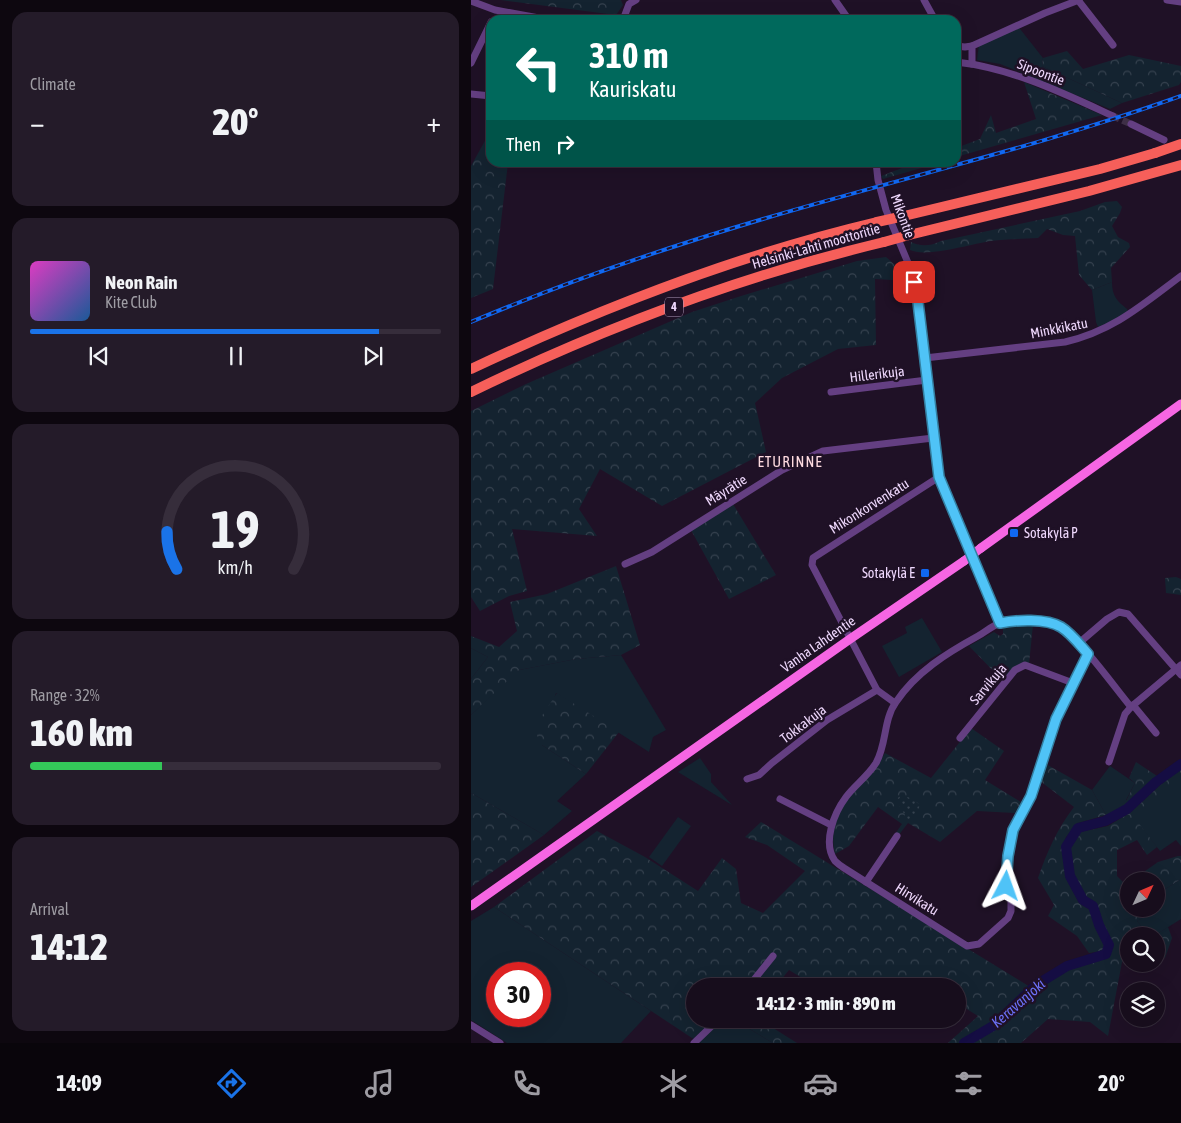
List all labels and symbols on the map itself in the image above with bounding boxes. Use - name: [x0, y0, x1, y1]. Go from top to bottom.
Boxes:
- street label: Sipoontie: [1015, 56, 1067, 88]
- street label: Mikontie: [888, 192, 918, 240]
- street label: Helsinki-Lahti moottoritie: [750, 220, 882, 272]
- pin: [893, 261, 935, 303]
- road number: 4: [665, 298, 683, 316]
- street label: Minkkikatu: [1029, 315, 1089, 341]
- street label: Hillerikuja: [849, 363, 905, 385]
- district label: ETURINNE: [757, 453, 823, 470]
- street label: Mäyrätie: [702, 471, 750, 509]
- street label: Mikonkorvenkatu: [826, 475, 912, 537]
- place label: Sotakylä P: [1024, 525, 1078, 541]
- marker: Sotakylä P: [1008, 527, 1020, 539]
- place label: Sotakylä E: [862, 565, 915, 581]
- marker: Sotakylä E: [919, 567, 931, 579]
- street label: Vanha Lahdentie: [778, 612, 858, 676]
- street label: Sarvikuja: [966, 660, 1010, 708]
- street label: Tokkakuja: [777, 702, 829, 746]
- position arrow: [979, 859, 1031, 911]
- north arrow: [1120, 872, 1165, 918]
- street label: Hirvikatu: [892, 880, 942, 918]
- speed limit sign: 30: [486, 962, 551, 1027]
- water label: Keravanjoki: [988, 975, 1049, 1031]

